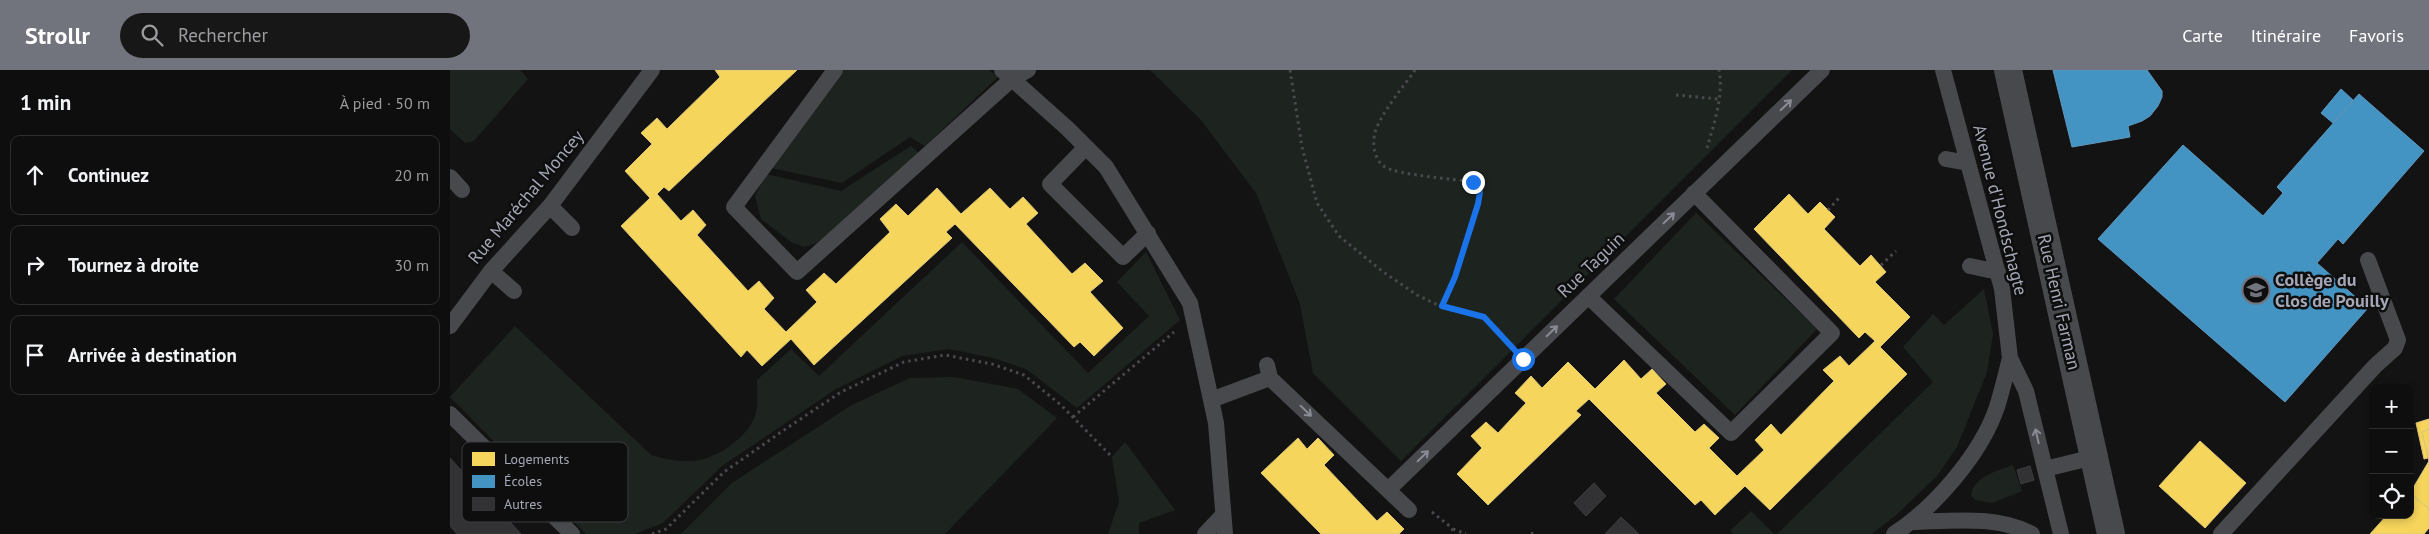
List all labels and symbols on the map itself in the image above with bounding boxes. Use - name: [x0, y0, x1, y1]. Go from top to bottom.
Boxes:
- one-way arrow: [1779, 99, 1792, 111]
- street label: Avenue d'Hondschagte: [1968, 122, 2033, 298]
- street label: Rue Maréchal Moncey: [463, 124, 589, 268]
- route end: [1462, 171, 1485, 194]
- one-way arrow: [1663, 212, 1675, 224]
- street label: Rue Taguin: [1552, 227, 1629, 302]
- street label: Rue Henri Farman: [2033, 232, 2086, 372]
- place label: Collège du Clos de Pouilly: [2275, 268, 2389, 312]
- school or university icon: Collège du Clos de Pouilly: [2241, 275, 2271, 305]
- one-way arrow: [1546, 325, 1558, 337]
- route start: [1512, 348, 1535, 371]
- one-way arrow: [1299, 405, 1312, 417]
- one-way arrow: [2032, 428, 2041, 444]
- legend: [462, 442, 628, 522]
- text: Logements: [504, 450, 569, 468]
- one-way arrow: [1417, 450, 1429, 462]
- text: Écoles: [504, 472, 542, 490]
- text: Autres: [504, 495, 542, 513]

